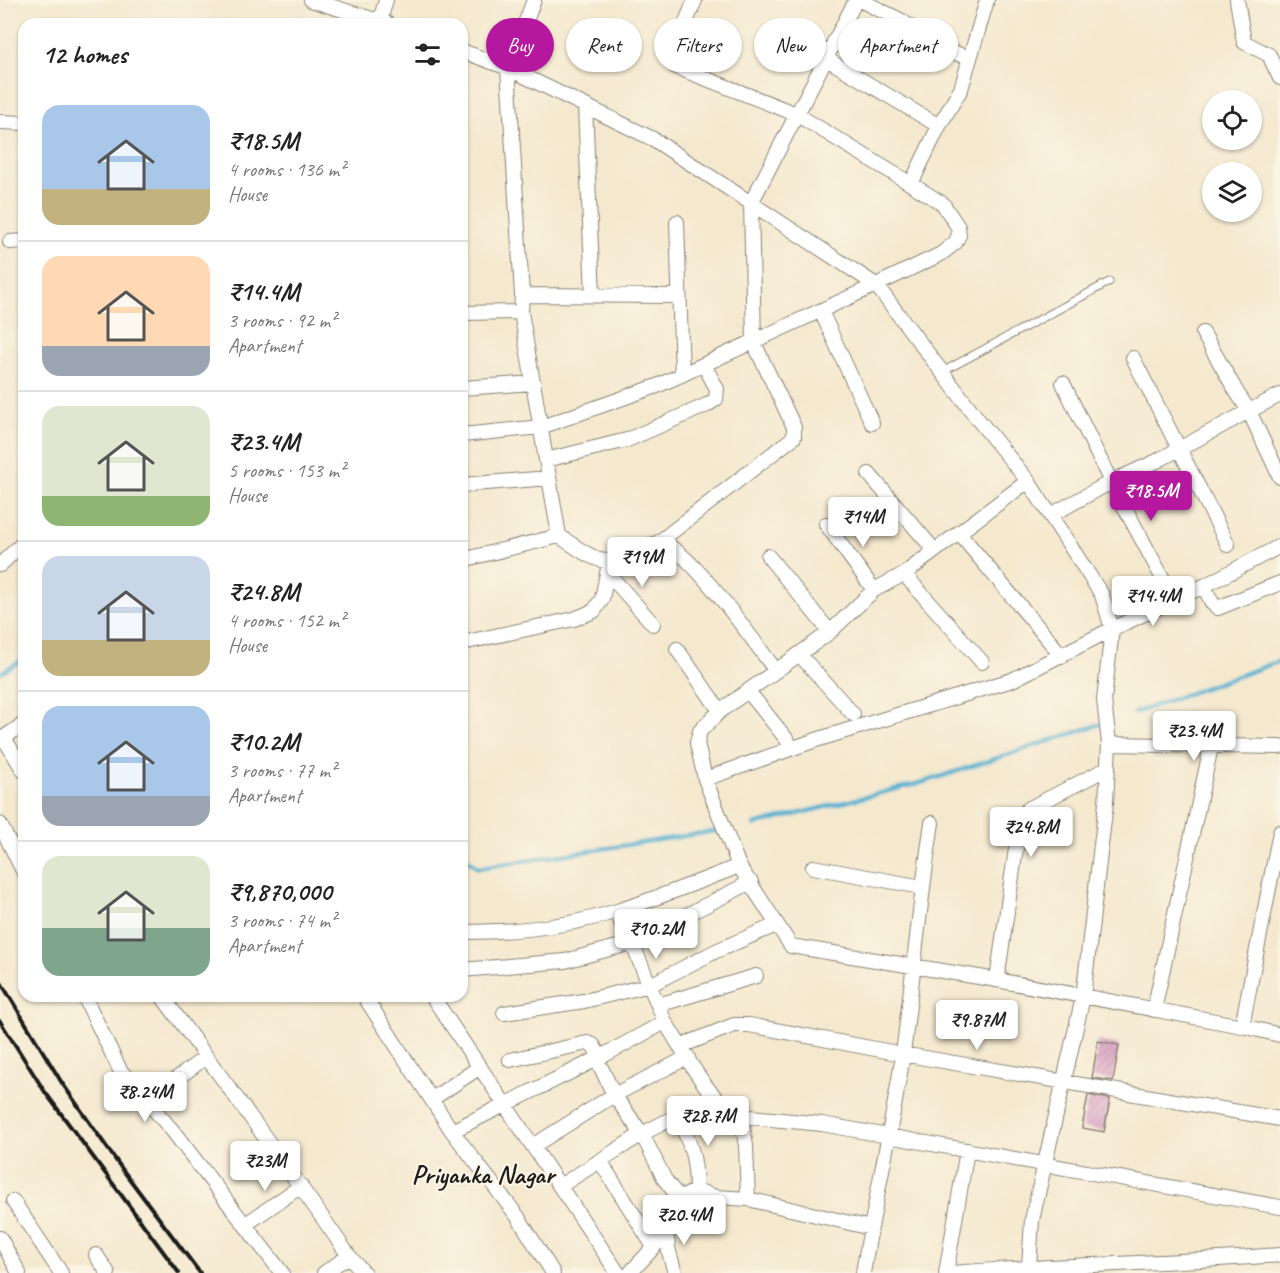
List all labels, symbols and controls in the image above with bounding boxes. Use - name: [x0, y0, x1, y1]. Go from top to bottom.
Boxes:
- chip: Buy: [486, 18, 554, 72]
- chip: Rent: [566, 18, 642, 72]
- chip: Filters: [654, 18, 742, 72]
- chip: New: [754, 18, 826, 72]
- chip: Apartment: [838, 18, 958, 72]
- text: 12 homes: [42, 38, 127, 71]
- icon: filters: [411, 38, 444, 71]
- map controls: [1202, 90, 1262, 222]
- button: locate: [1202, 90, 1262, 150]
- text: ₹18.5M: [228, 124, 299, 157]
- icon: home: [90, 129, 162, 201]
- text: 4 rooms · 136 m²: [228, 157, 345, 182]
- button: layers: [1202, 162, 1262, 222]
- text: House: [228, 182, 267, 207]
- text: ₹14.4M: [228, 275, 299, 308]
- icon: home: [90, 280, 162, 352]
- text: 3 rooms · 92 m²: [228, 308, 336, 333]
- text: Apartment: [228, 333, 301, 358]
- text: ₹23.4M: [228, 425, 299, 458]
- icon: home: [90, 430, 162, 502]
- text: 5 rooms · 153 m²: [228, 458, 345, 483]
- pin: ₹18.5M: [1102, 471, 1200, 522]
- text: ₹18.5M: [1124, 478, 1178, 503]
- text: House: [228, 483, 267, 508]
- pin: ₹14M: [827, 497, 899, 548]
- text: ₹14M: [842, 504, 884, 529]
- pin: ₹19M: [606, 537, 678, 588]
- text: ₹19M: [621, 544, 663, 569]
- text: ₹24.8M: [228, 575, 299, 608]
- pin: ₹14.4M: [1104, 576, 1202, 627]
- icon: home: [90, 580, 162, 652]
- text: ₹14.4M: [1126, 583, 1180, 608]
- text: 4 rooms · 152 m²: [228, 608, 345, 633]
- text: House: [228, 633, 267, 658]
- pin: ₹23.4M: [1145, 711, 1243, 762]
- text: ₹23.4M: [1167, 718, 1221, 743]
- text: ₹10.2M: [228, 725, 299, 758]
- icon: home: [90, 730, 162, 802]
- text: 3 rooms · 77 m²: [228, 758, 336, 783]
- text: Apartment: [228, 783, 301, 808]
- pin: ₹24.8M: [982, 807, 1080, 858]
- text: ₹24.8M: [1004, 814, 1058, 839]
- text: ₹9,870,000: [228, 875, 331, 908]
- icon: home: [90, 880, 162, 952]
- text: 3 rooms · 74 m²: [228, 908, 336, 933]
- pin: ₹10.2M: [607, 909, 705, 960]
- text: ₹10.2M: [629, 916, 683, 941]
- text: Apartment: [228, 933, 301, 958]
- pin: ₹9.87M: [928, 1000, 1026, 1051]
- text: ₹9.87M: [950, 1007, 1004, 1032]
- pin: ₹8.24M: [96, 1072, 194, 1123]
- text: ₹8.24M: [118, 1079, 172, 1104]
- pin: ₹28.7M: [659, 1096, 757, 1147]
- text: ₹28.7M: [681, 1103, 735, 1128]
- pin: ₹23M: [229, 1141, 301, 1192]
- text: ₹23M: [244, 1148, 286, 1173]
- district label: Priyanka Nagar: [412, 1158, 557, 1191]
- pin: ₹20.4M: [635, 1195, 733, 1246]
- text: ₹20.4M: [657, 1202, 711, 1227]

